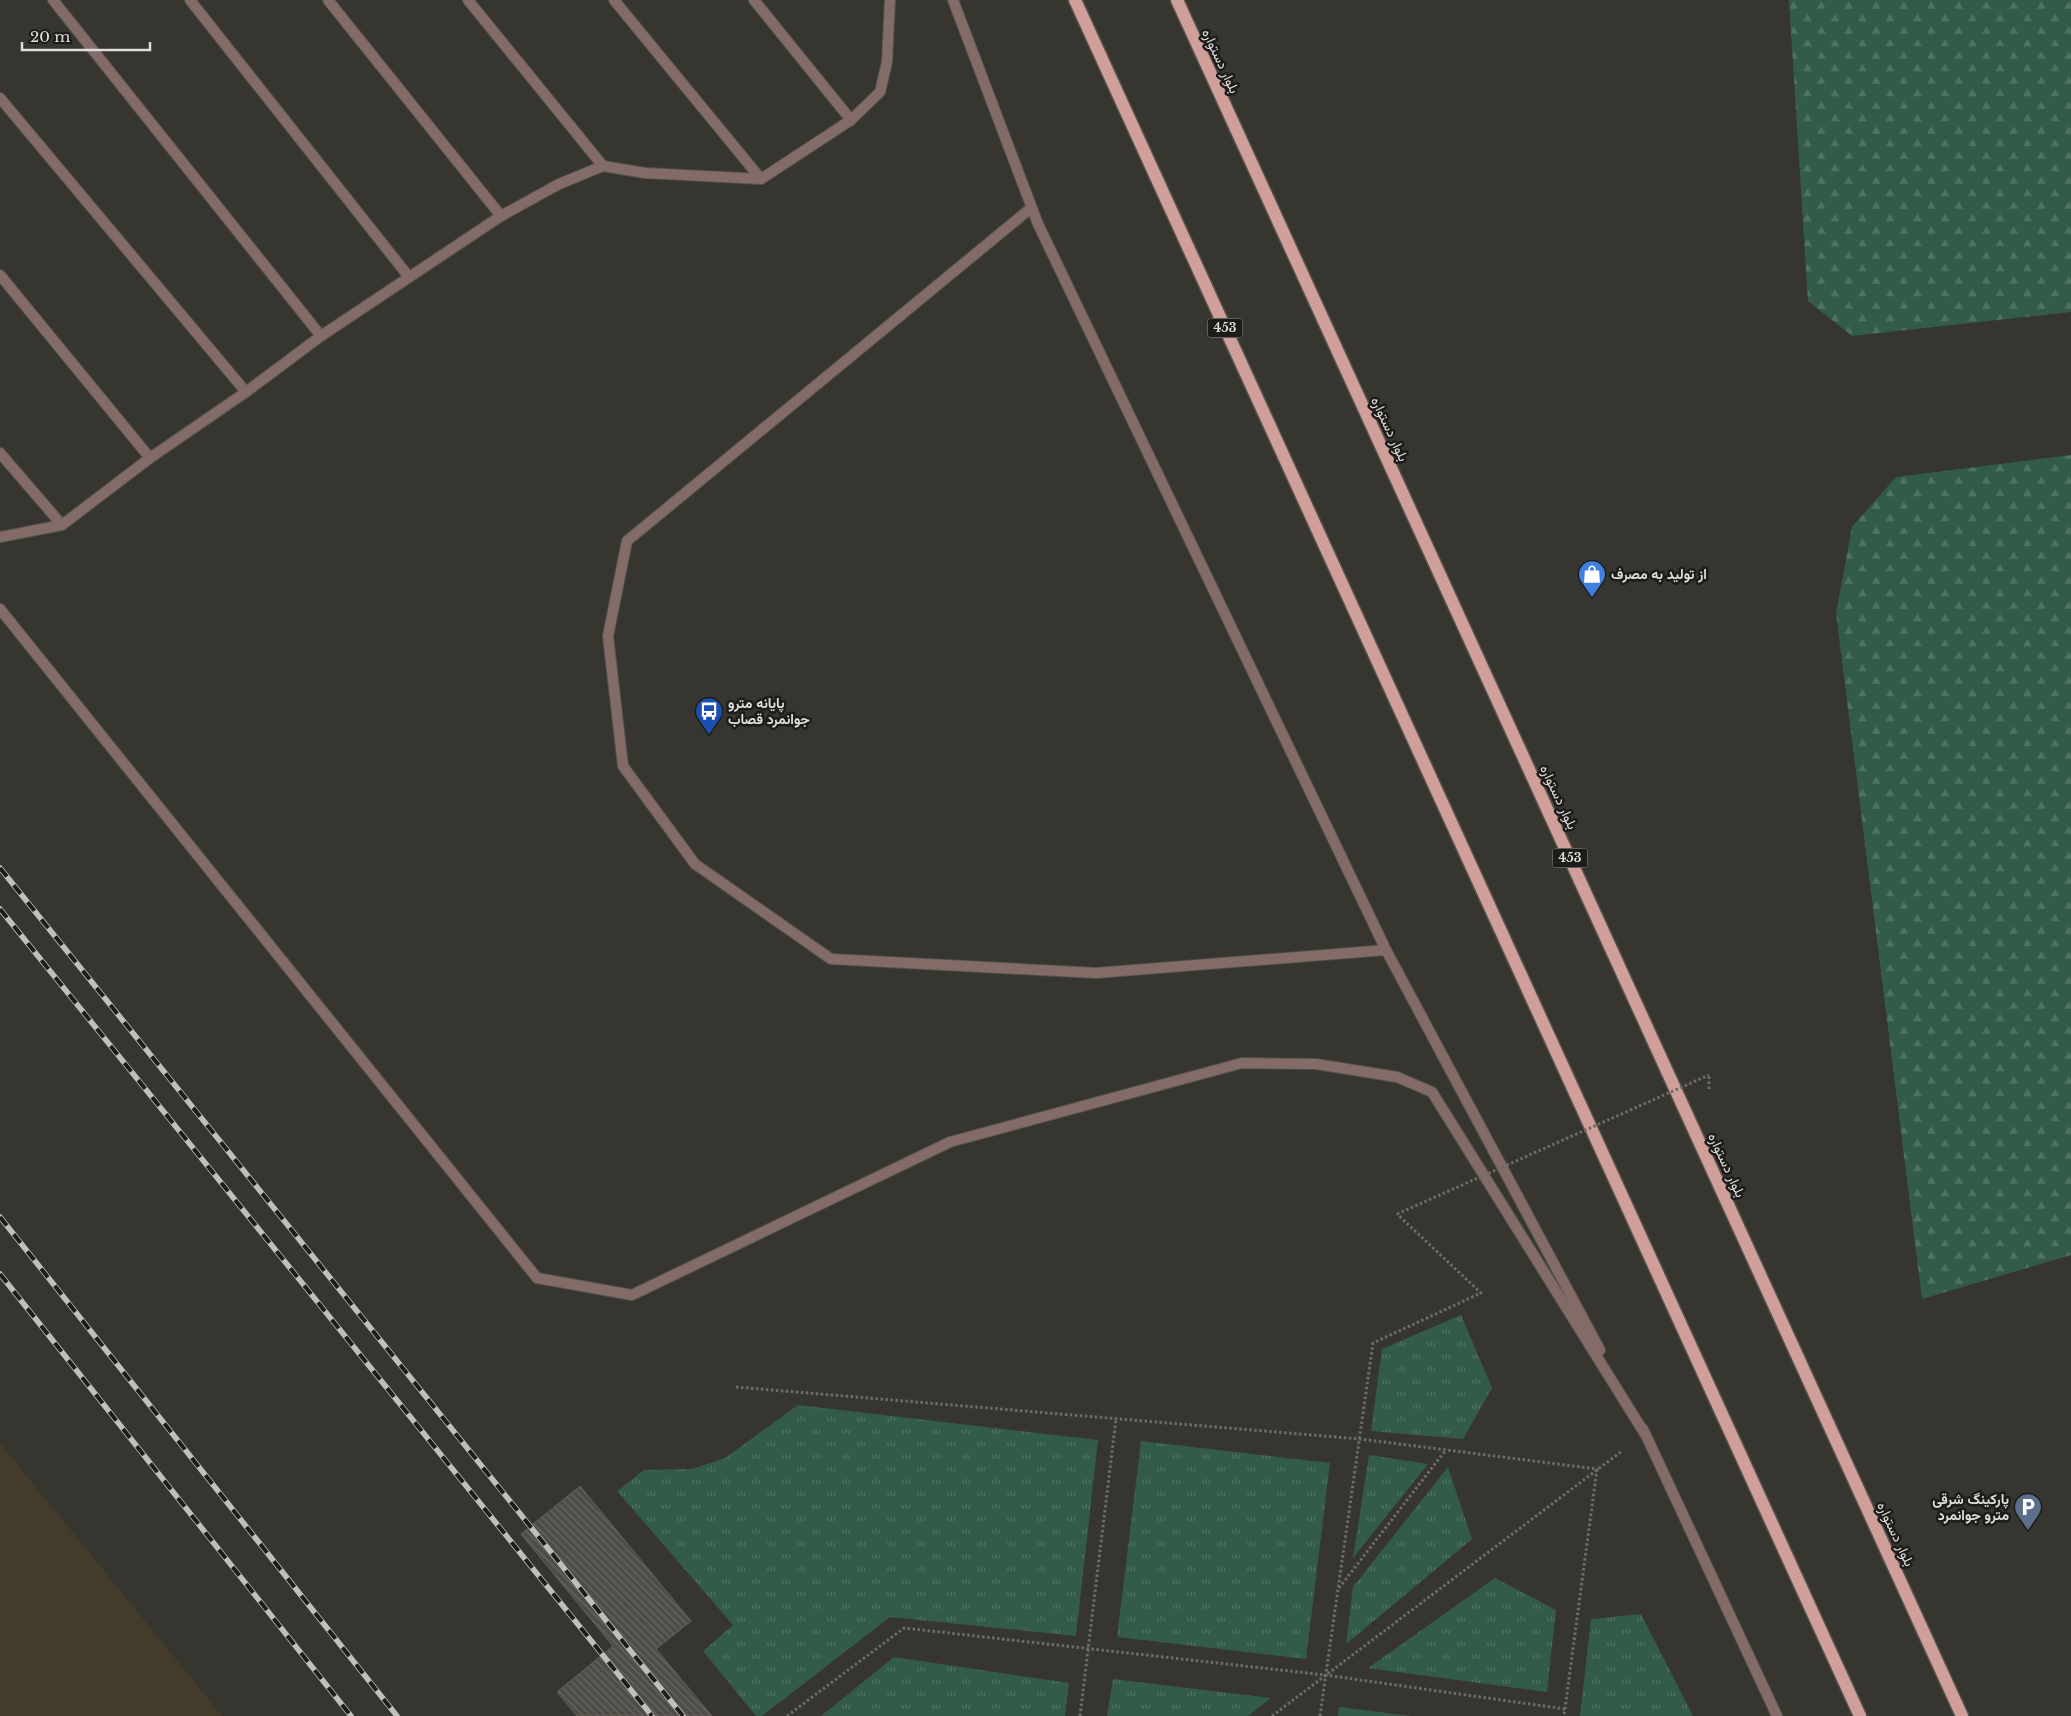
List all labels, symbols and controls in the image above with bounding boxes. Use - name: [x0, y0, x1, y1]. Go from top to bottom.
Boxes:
- scale bar: [22, 20, 150, 52]
- street label: بلوار دستواره: [1198, 26, 1244, 96]
- text: 20 m: [30, 27, 70, 46]
- road number: 453: [1208, 318, 1242, 338]
- street label: بلوار دستواره: [1367, 394, 1413, 464]
- shop icon: از تولید به مصرف: [1577, 559, 1607, 598]
- place label: از تولید به مصرف: [1611, 565, 1707, 583]
- place label: پایانه مترو جوانمرد قصاب: [728, 694, 810, 728]
- bus stop icon: پایانه مترو جوانمرد قصاب: [694, 696, 724, 735]
- street label: بلوار دستواره: [1536, 762, 1582, 832]
- road number: 453: [1552, 848, 1588, 868]
- street label: بلوار دستواره: [1704, 1130, 1750, 1200]
- place label: پارکینگ شرقی مترو جوانمرد: [1932, 1490, 2009, 1524]
- parking icon: پارکینگ شرقی مترو جوانمرد: [2013, 1492, 2043, 1531]
- street label: بلوار دستواره: [1873, 1499, 1919, 1569]

